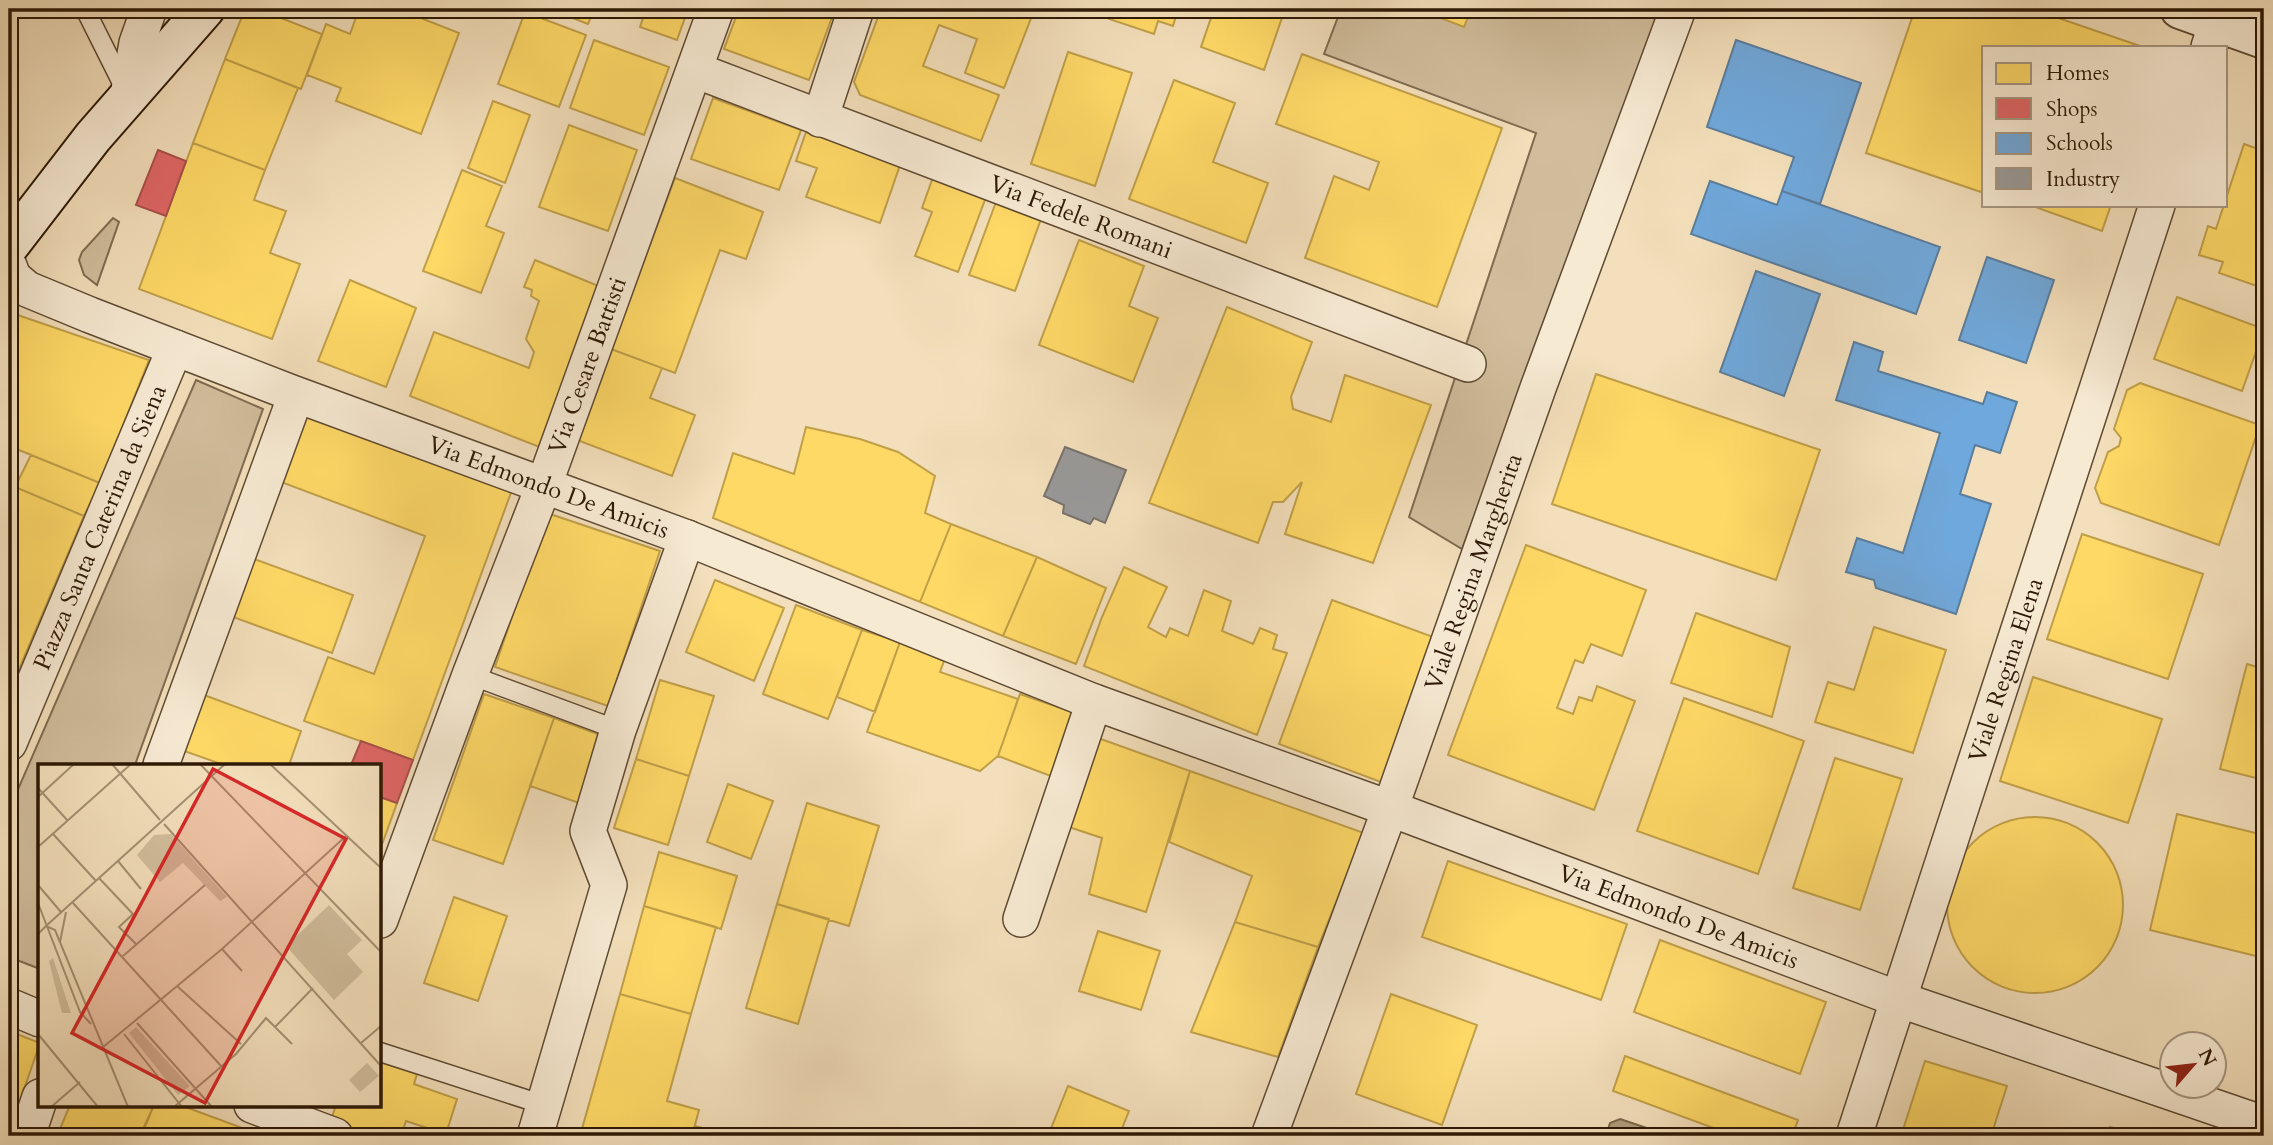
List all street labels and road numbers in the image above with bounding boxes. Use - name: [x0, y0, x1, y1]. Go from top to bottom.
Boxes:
- street label: Via Fedele Romani: [984, 167, 1177, 267]
- street label: Via Cesare Battisti: [541, 272, 635, 459]
- street label: Piazza Santa Caterina da Siena: [26, 379, 175, 675]
- street label: Via Edmondo De Amicis: [423, 428, 673, 547]
- street label: Viale Regina Margherita: [1417, 448, 1531, 695]
- street label: Viale Regina Elena: [1961, 573, 2052, 767]
- street label: Via Edmondo De Amicis: [1553, 857, 1803, 977]

